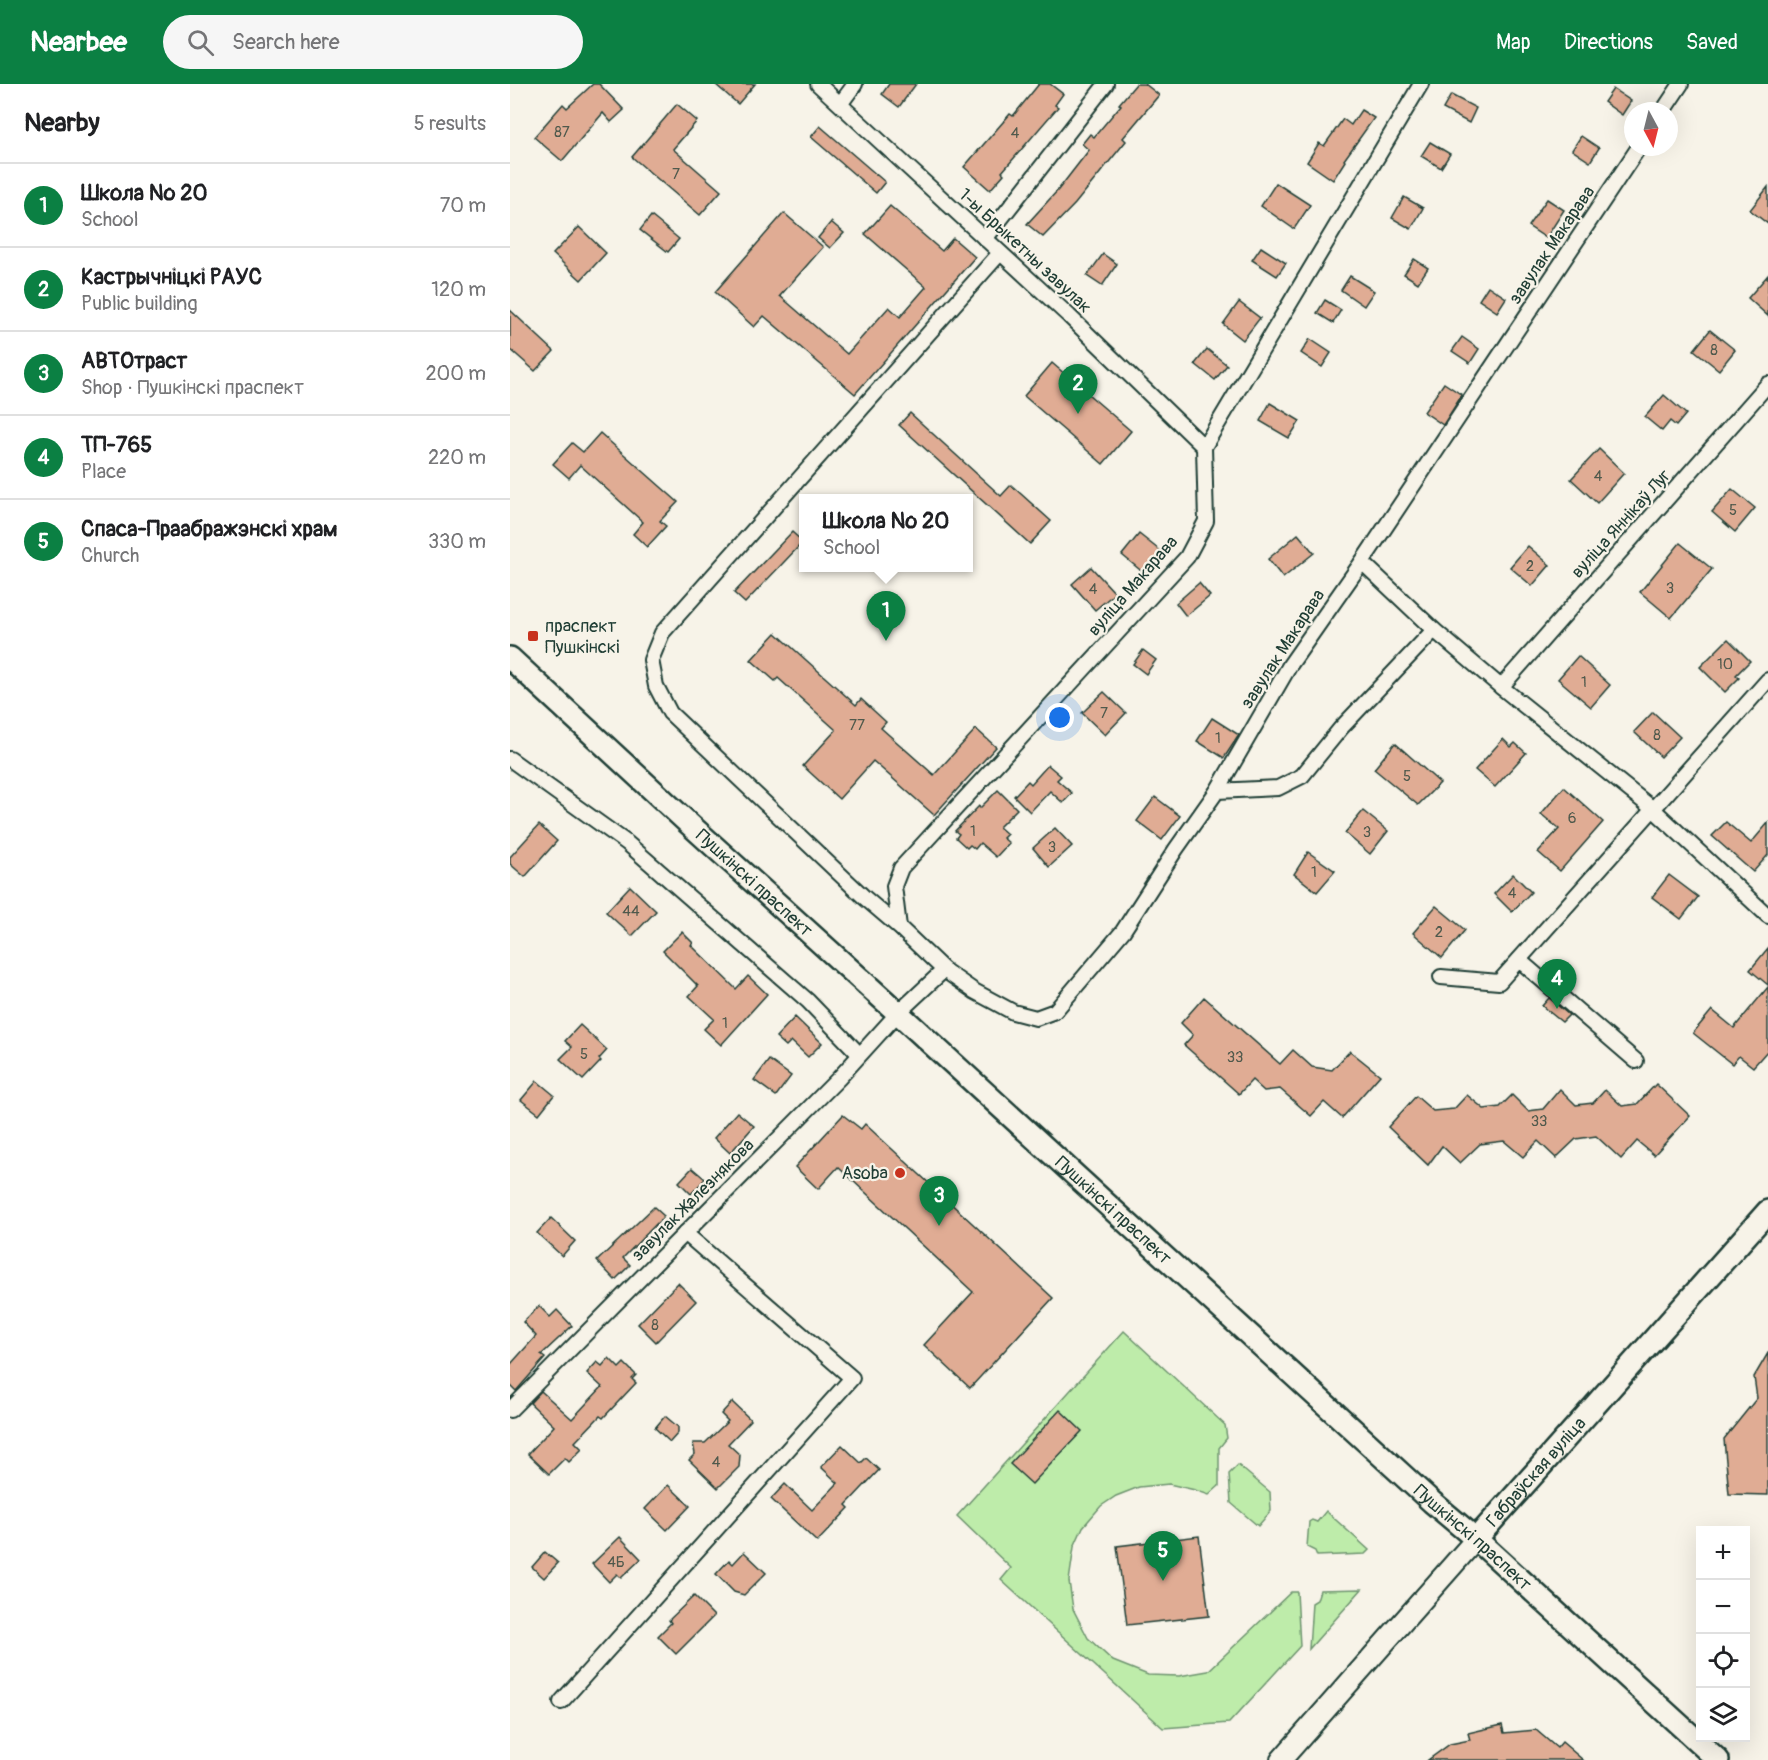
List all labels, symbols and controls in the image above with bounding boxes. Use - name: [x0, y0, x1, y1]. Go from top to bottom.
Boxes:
- search box: [163, 15, 583, 69]
- text: Nearbee: [30, 25, 127, 60]
- icon: search: [184, 26, 217, 59]
- text: Search here: [232, 28, 340, 56]
- text: Map: [1496, 29, 1531, 56]
- text: Directions: [1564, 29, 1653, 56]
- text: Saved: [1686, 29, 1738, 56]
- north arrow: [1624, 102, 1678, 156]
- text: Nearby: [24, 107, 100, 139]
- text: 5 results: [414, 111, 486, 136]
- house number: 87: [554, 123, 570, 142]
- house number: 4: [1011, 124, 1020, 143]
- house number: 7: [672, 165, 680, 184]
- text: Школа № 20: [81, 179, 208, 207]
- street label: завулак Макарава: [1504, 181, 1600, 309]
- street label: 1-ы Брыкетны завулак: [954, 183, 1096, 319]
- text: 1: [40, 193, 47, 218]
- text: 70 m: [440, 193, 486, 218]
- text: School: [81, 207, 138, 232]
- text: Кастрычніцкі РАУС: [81, 263, 262, 291]
- text: 2: [38, 277, 49, 302]
- text: 120 m: [431, 277, 486, 302]
- text: Public building: [81, 291, 197, 316]
- house number: 8: [1710, 341, 1718, 360]
- text: АВТОтраст: [81, 347, 187, 375]
- text: 3: [38, 361, 49, 386]
- text: 200 m: [425, 361, 486, 386]
- pin: 2: [1058, 364, 1098, 414]
- text: Shop · Пушкінскі праспект: [81, 375, 304, 400]
- text: ТП-765: [81, 431, 152, 459]
- text: 4: [38, 445, 49, 470]
- text: 220 m: [428, 445, 486, 470]
- text: Place: [81, 459, 126, 484]
- street label: вуліца Яннікаў Луг: [1566, 465, 1676, 583]
- house number: 4: [1594, 467, 1603, 486]
- popup: [799, 494, 973, 572]
- house number: 5: [1729, 501, 1737, 520]
- text: Школа № 20: [823, 507, 949, 535]
- text: Спаса-Праабражэнскі храм: [81, 515, 338, 543]
- text: 5: [38, 529, 49, 554]
- text: 330 m: [428, 529, 486, 554]
- street label: вуліца Макарава: [1083, 531, 1183, 641]
- text: School: [823, 535, 880, 560]
- text: Church: [81, 543, 139, 568]
- house number: 2: [1526, 557, 1534, 576]
- house number: 3: [1666, 579, 1674, 598]
- house number: 4: [1089, 580, 1098, 599]
- street label: завулак Макарава: [1236, 585, 1330, 713]
- pin: 1: [866, 592, 905, 641]
- place label: праспект Пушкінскі: [545, 615, 619, 659]
- marker: праспект Пушкінскі: [526, 629, 540, 643]
- house number: 10: [1717, 655, 1733, 674]
- house number: 1: [1581, 673, 1587, 692]
- your location: [1045, 703, 1074, 732]
- house number: 7: [1100, 704, 1108, 723]
- house number: 77: [849, 716, 865, 735]
- house number: 8: [1653, 726, 1661, 745]
- house number: 1: [1215, 729, 1221, 748]
- house number: 5: [1403, 767, 1411, 786]
- house number: 6: [1568, 809, 1576, 828]
- house number: 1: [970, 822, 976, 841]
- house number: 3: [1363, 823, 1371, 842]
- street label: Пушкінскі праспект: [691, 824, 818, 942]
- house number: 3: [1048, 838, 1056, 857]
- house number: 1: [1311, 863, 1317, 882]
- house number: 4: [1508, 884, 1517, 903]
- house number: 44: [622, 902, 640, 921]
- house number: 2: [1435, 923, 1443, 942]
- pin: 4: [1538, 960, 1576, 1009]
- house number: 1: [722, 1014, 728, 1033]
- house number: 5: [580, 1045, 588, 1064]
- house number: 33: [1227, 1048, 1243, 1067]
- house number: 33: [1531, 1112, 1547, 1131]
- street label: завулак Жалезнякова: [627, 1134, 759, 1266]
- street label: Пушкінскі праспект: [1050, 1151, 1176, 1269]
- place label: Asoba: [841, 1162, 888, 1185]
- marker: Asoba: [893, 1166, 907, 1180]
- pin: 3: [920, 1176, 958, 1226]
- house number: 8: [651, 1316, 659, 1335]
- street label: Габраўская вуліца: [1481, 1412, 1591, 1532]
- house number: 4: [712, 1453, 721, 1472]
- street label: Пушкінскі праспект: [1409, 1479, 1537, 1596]
- map controls: [1696, 1526, 1750, 1742]
- button: +: [1696, 1526, 1750, 1580]
- pin: 5: [1144, 1532, 1182, 1581]
- house number: 4Б: [607, 1553, 625, 1572]
- button: −: [1696, 1580, 1750, 1634]
- button: locate: [1696, 1634, 1750, 1688]
- button: layers: [1696, 1688, 1750, 1742]

